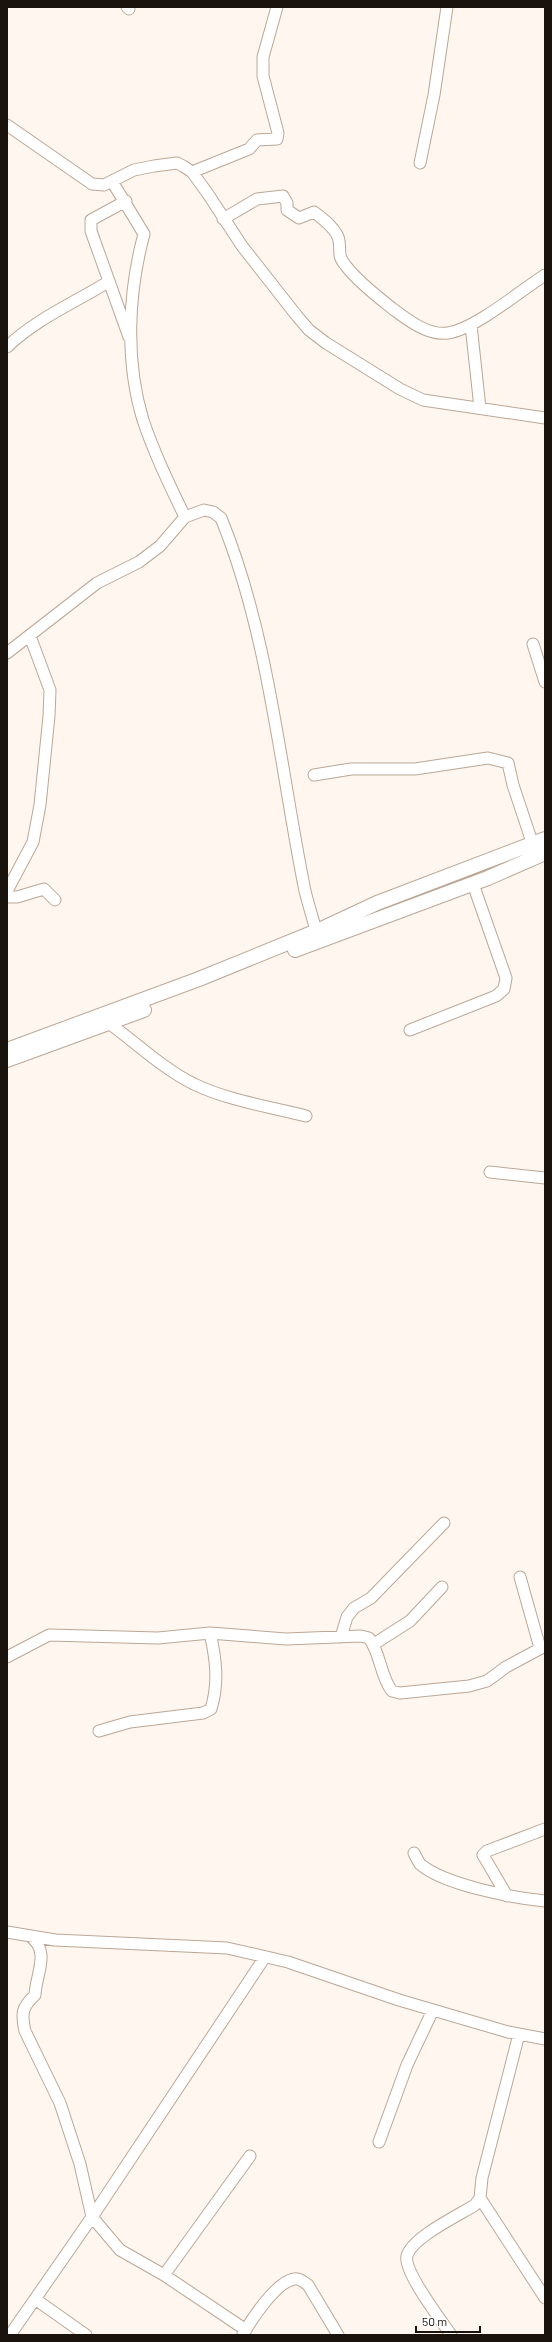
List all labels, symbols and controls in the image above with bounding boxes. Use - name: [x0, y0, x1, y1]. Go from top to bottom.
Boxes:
- scale bar: [416, 2308, 480, 2334]
- text: 50 m: [422, 2314, 447, 2328]

